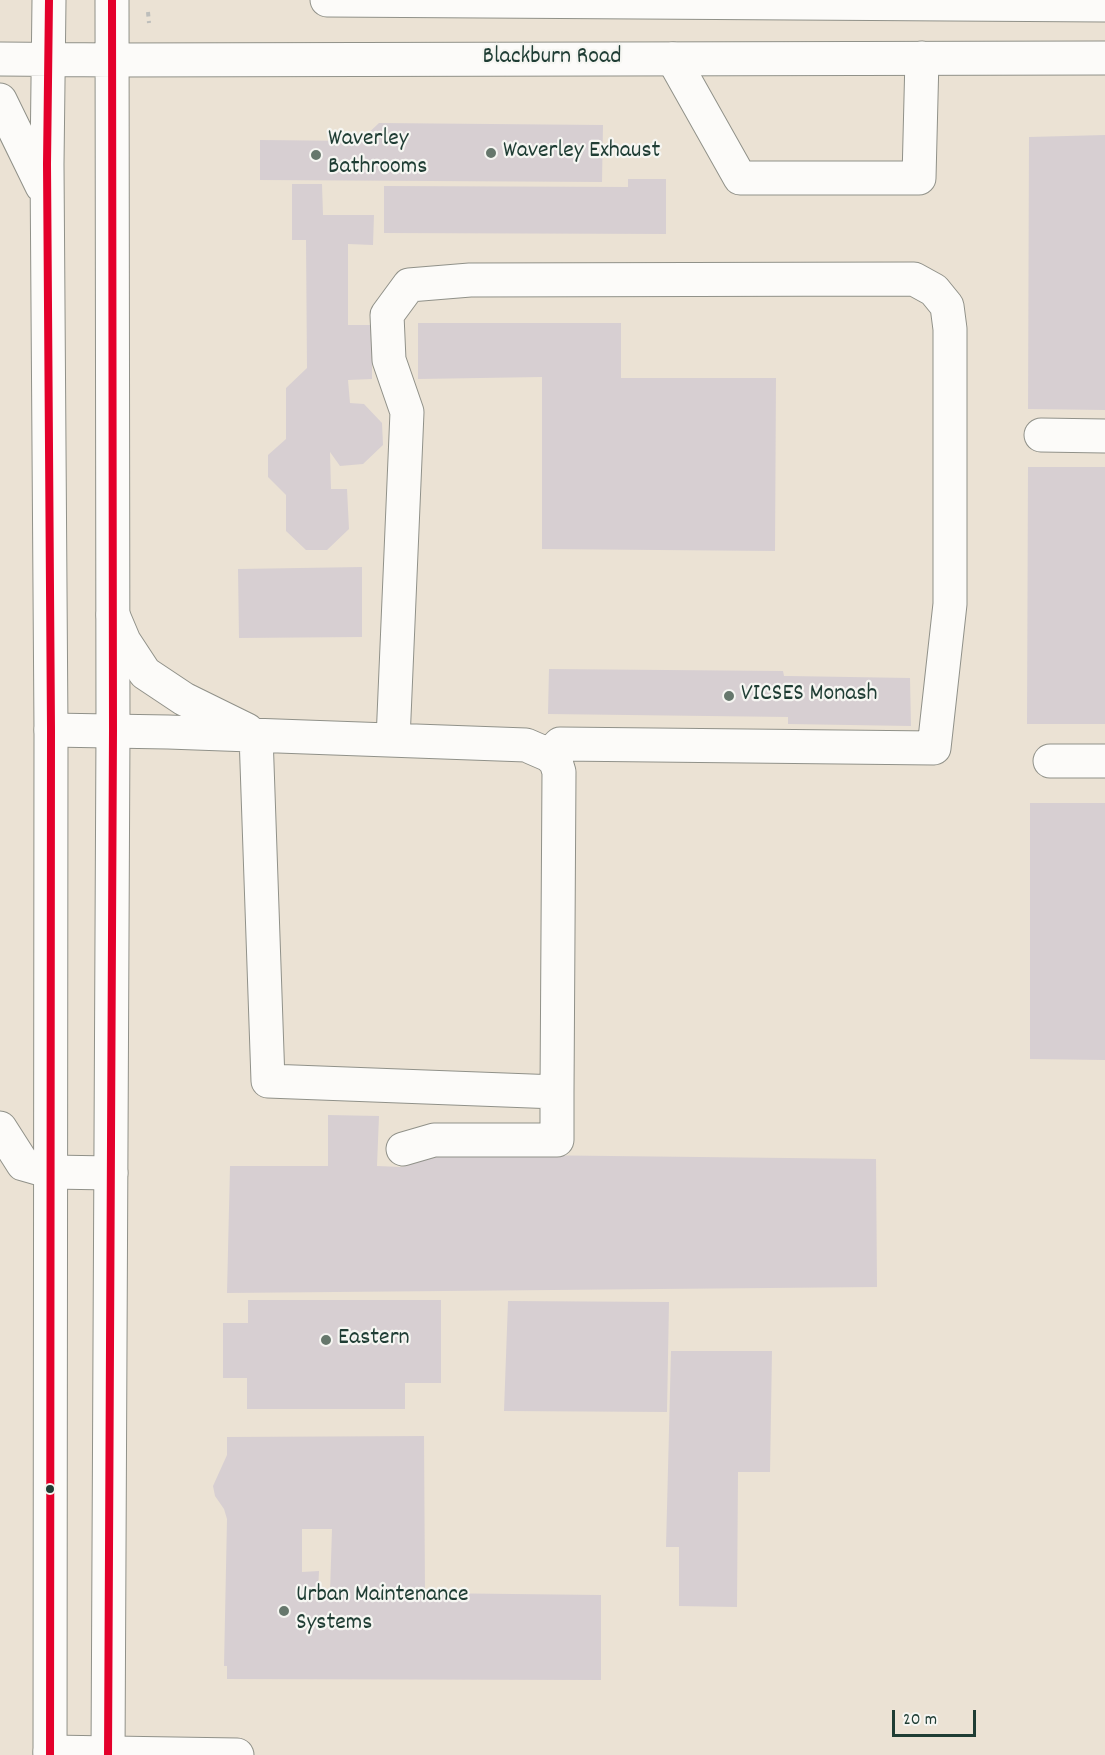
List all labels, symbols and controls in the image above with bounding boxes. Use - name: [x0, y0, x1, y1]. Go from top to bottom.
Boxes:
- street label: Blackburn Road: [483, 45, 621, 73]
- place label: Waverley Bathrooms: [328, 127, 427, 183]
- place label: Waverley Exhaust: [503, 139, 660, 167]
- marker: Waverley Exhaust: [484, 146, 498, 160]
- marker: Waverley Bathrooms: [309, 148, 323, 162]
- place label: VICSES Monash: [741, 682, 878, 710]
- marker: VICSES Monash: [722, 689, 736, 703]
- place label: Eastern: [338, 1326, 410, 1354]
- marker: Eastern: [319, 1333, 333, 1347]
- unlabelled marker: [44, 1483, 56, 1495]
- place label: Urban Maintenance Systems: [296, 1583, 469, 1639]
- marker: Urban Maintenance Systems: [277, 1604, 291, 1618]
- scale bar: [895, 1698, 979, 1736]
- text: 20 m: [903, 1708, 937, 1733]

